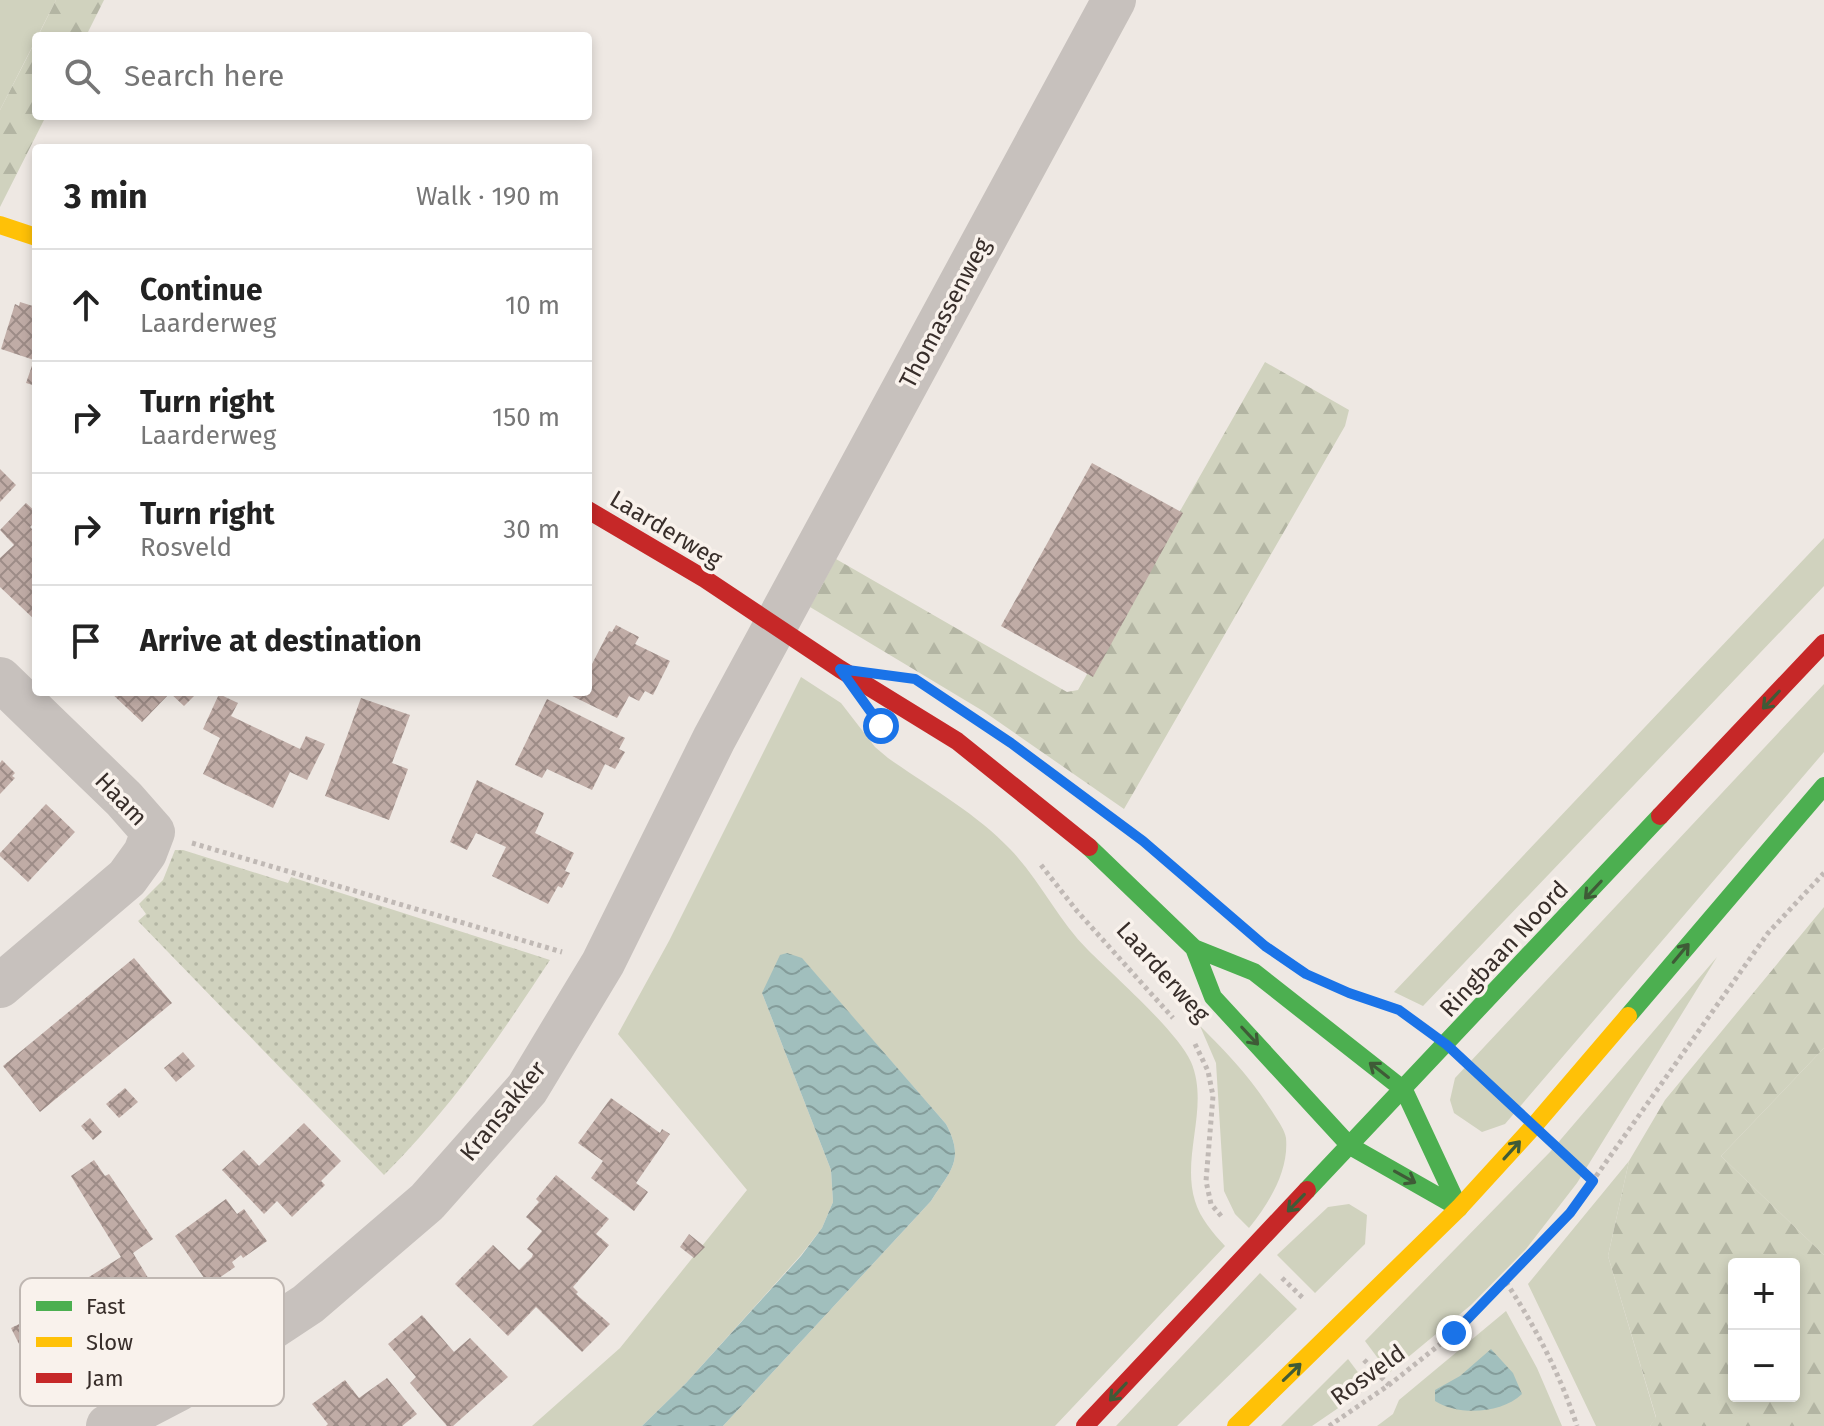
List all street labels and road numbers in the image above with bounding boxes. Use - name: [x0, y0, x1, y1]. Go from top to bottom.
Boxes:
- street label: Thomassenweg: [894, 233, 997, 393]
- street label: Laarderweg: [605, 485, 728, 574]
- street label: Haam: [89, 767, 153, 831]
- street label: Ringbaan Noord: [1434, 875, 1574, 1023]
- street label: Laarderweg: [1111, 916, 1216, 1028]
- street label: Kransakker: [454, 1055, 552, 1167]
- street label: Rosveld: [1325, 1339, 1411, 1411]

